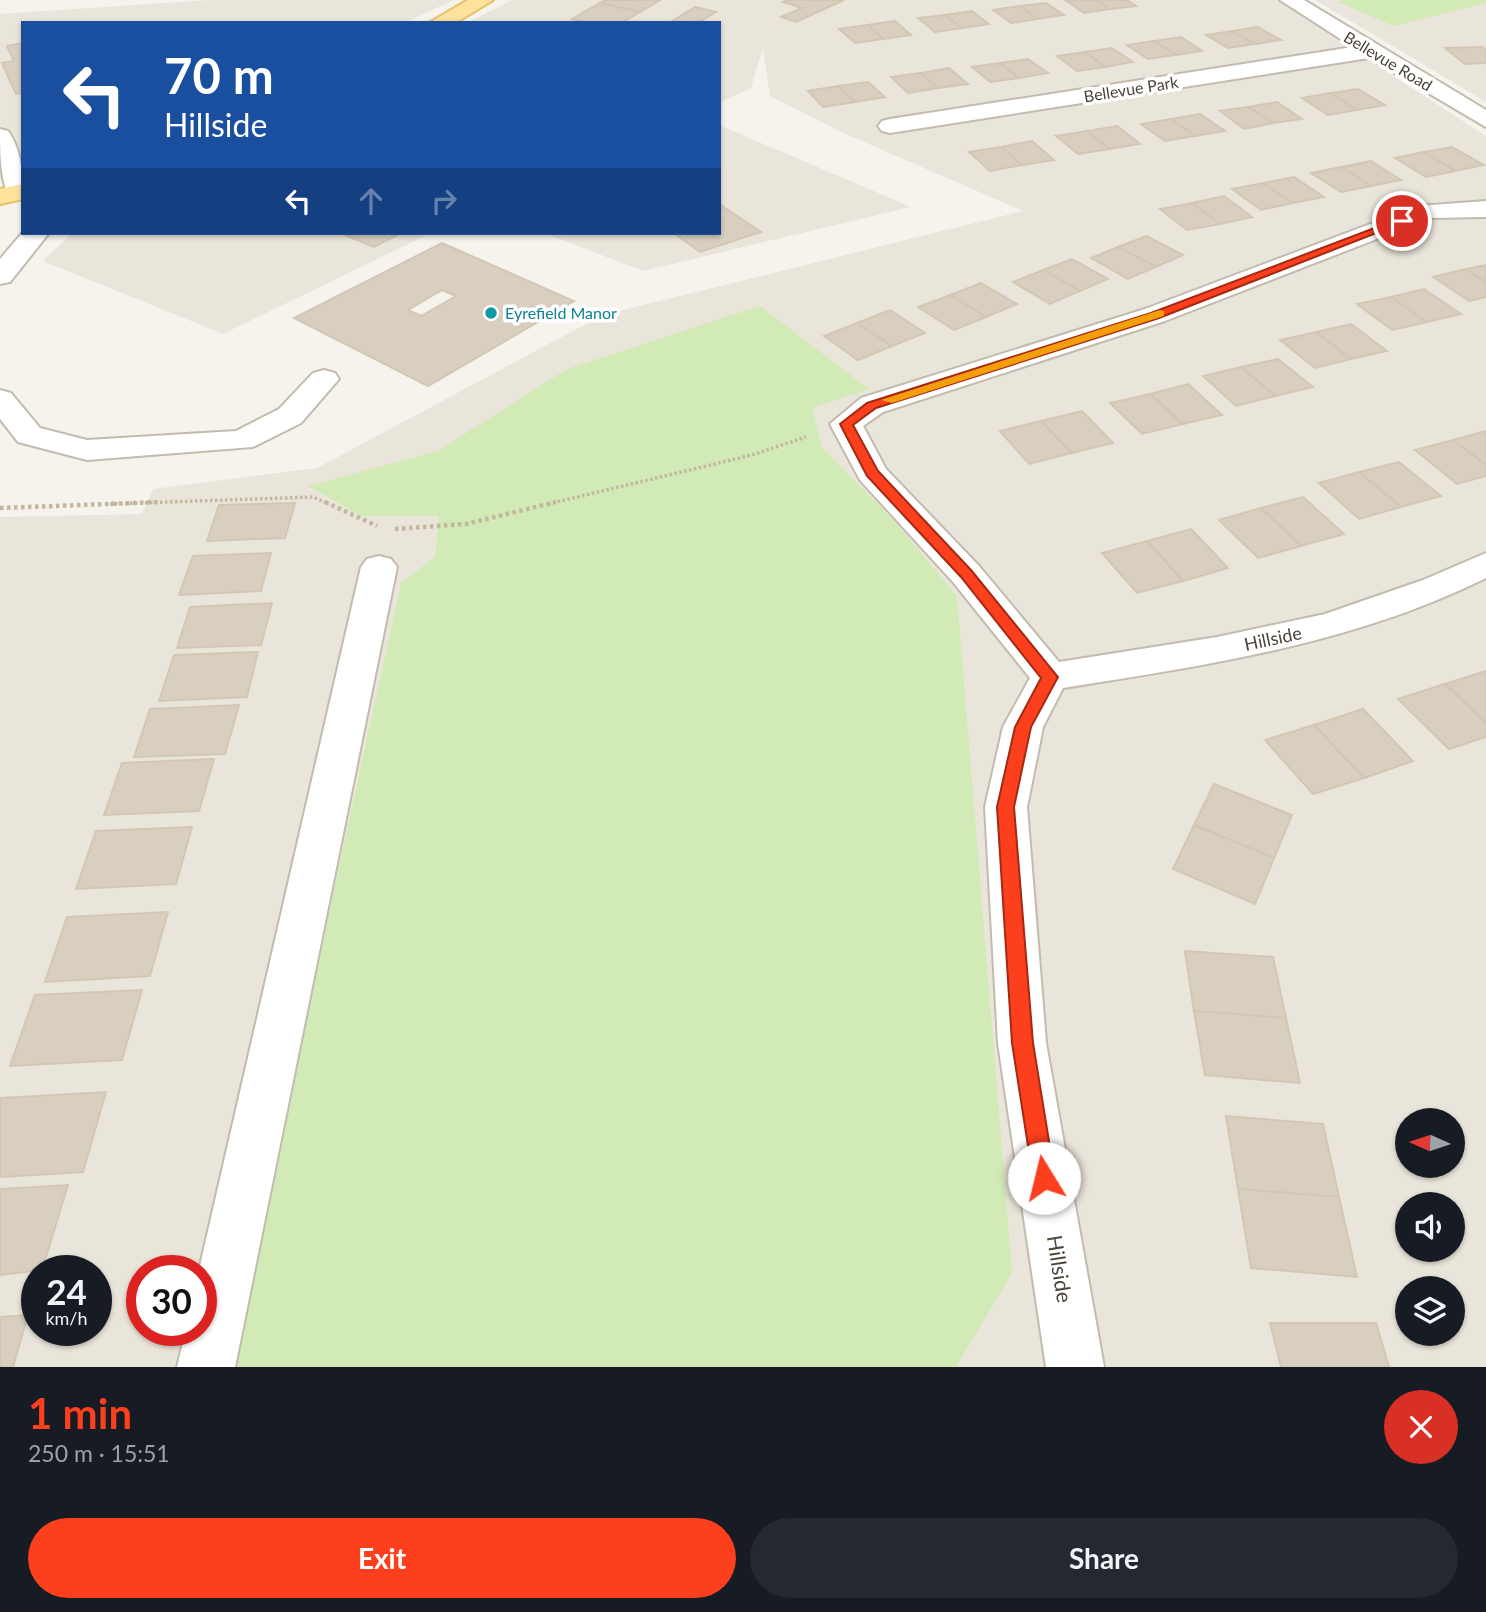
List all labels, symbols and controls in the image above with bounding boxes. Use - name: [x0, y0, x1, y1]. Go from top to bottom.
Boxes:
- street label: Bellevue Road: [1341, 27, 1436, 94]
- text: 70 m: [164, 46, 274, 104]
- icon: left: [49, 49, 140, 140]
- street label: Bellevue Park: [1082, 72, 1180, 105]
- text: Hillside: [164, 105, 267, 144]
- icon: left: [279, 182, 317, 220]
- icon: ahead: [352, 182, 390, 220]
- icon: right: [425, 182, 463, 220]
- pin: [1372, 191, 1432, 251]
- icon: arrive: [1383, 202, 1421, 240]
- place label: Eyrefield Manor: [505, 303, 617, 322]
- marker: Eyrefield Manor: [483, 305, 499, 321]
- street label: Hillside: [1242, 621, 1304, 655]
- north arrow: [1395, 1108, 1465, 1178]
- map controls: [1395, 1108, 1465, 1346]
- position arrow: [1007, 1141, 1081, 1215]
- button: sound: [1395, 1192, 1465, 1262]
- street label: Hillside: [1043, 1233, 1078, 1304]
- speed limit sign: 30: [126, 1255, 217, 1346]
- text: 24: [46, 1270, 87, 1312]
- button: layers: [1395, 1276, 1465, 1346]
- text: km/h: [45, 1307, 88, 1329]
- text: 1 min: [28, 1388, 132, 1438]
- button: close: [1384, 1390, 1458, 1464]
- text: 250 m · 15:51: [28, 1439, 170, 1467]
- button: Exit: [28, 1518, 736, 1598]
- button: Share: [750, 1518, 1458, 1598]

